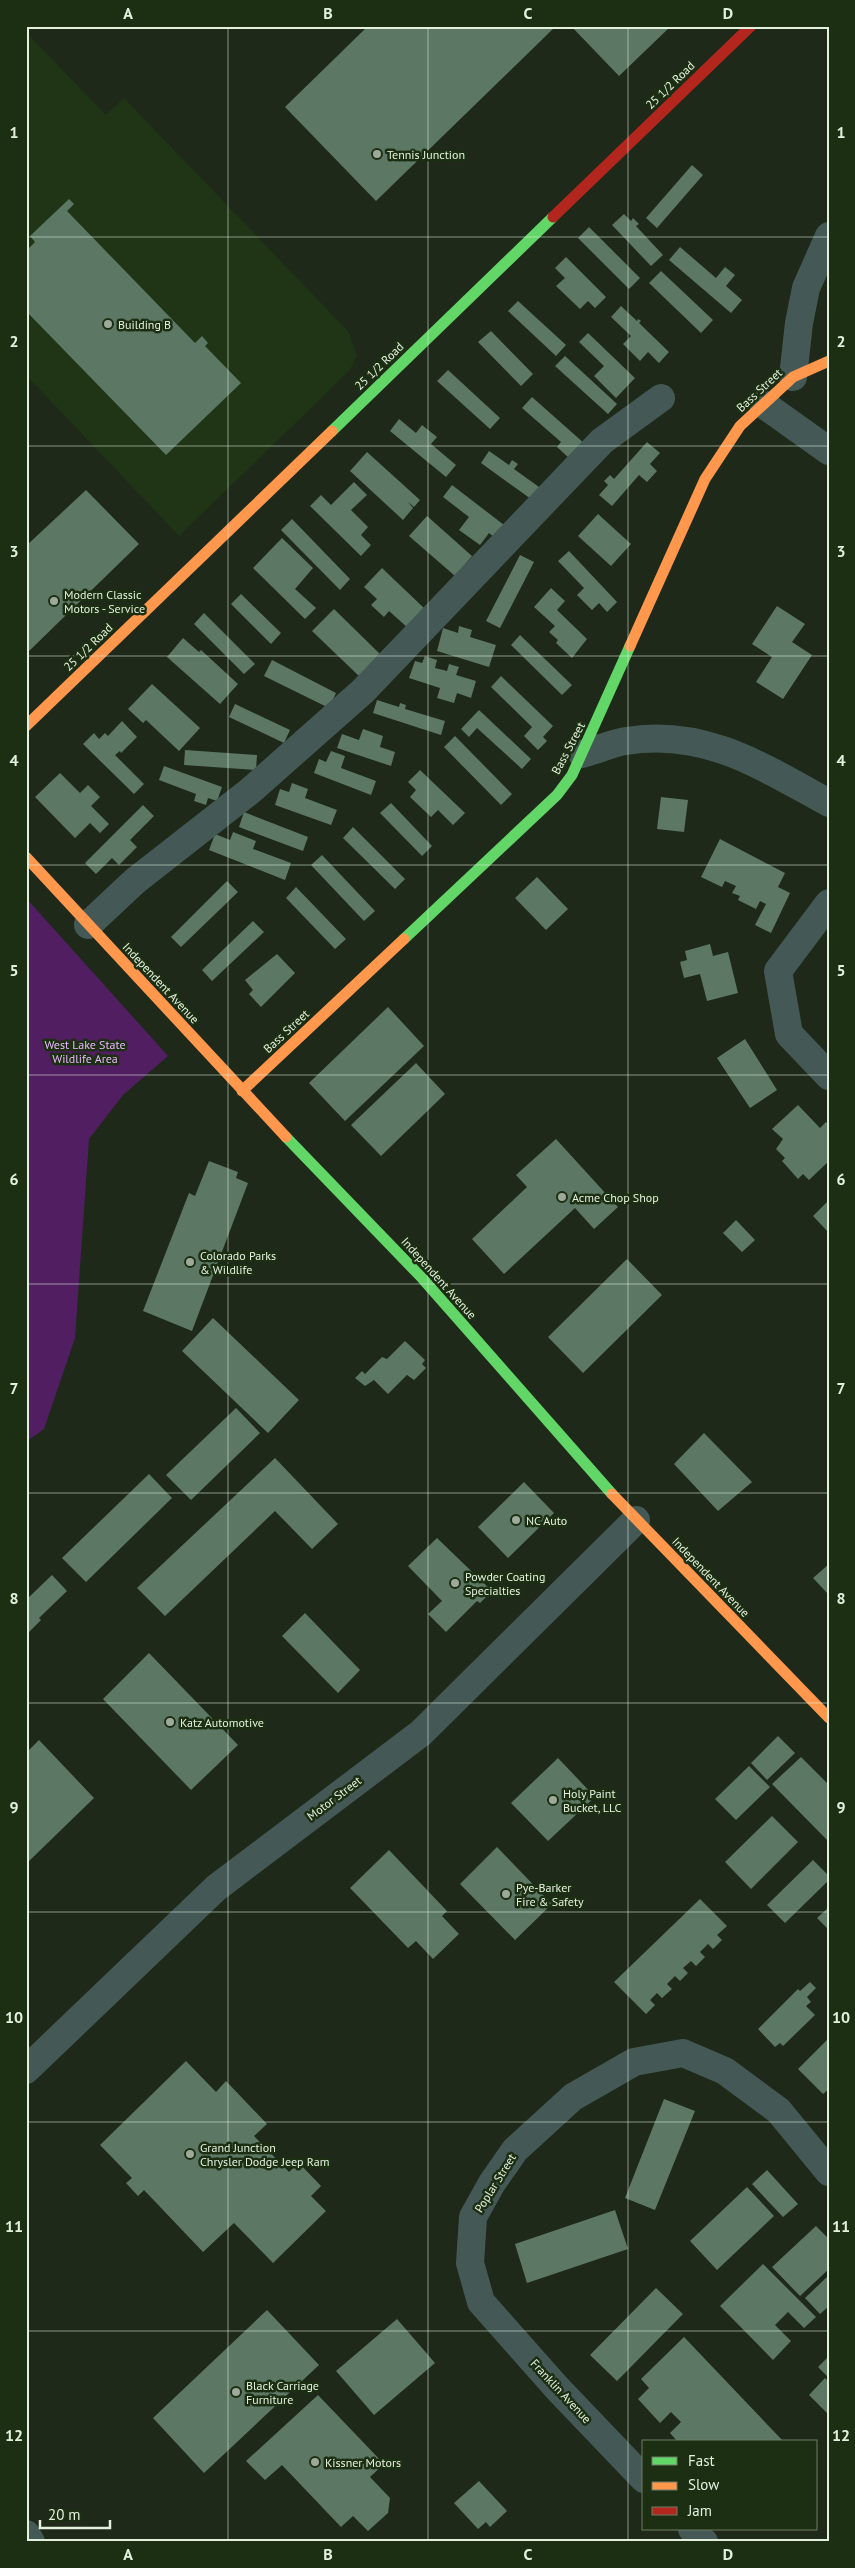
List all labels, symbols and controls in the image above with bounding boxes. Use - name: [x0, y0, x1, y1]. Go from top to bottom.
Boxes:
- text: A: [123, 3, 133, 23]
- text: B: [323, 3, 333, 23]
- text: C: [524, 3, 533, 23]
- text: D: [723, 3, 733, 23]
- street label: 25 1/2 Road: [642, 58, 698, 112]
- text: 1: [9, 122, 19, 142]
- text: 1: [836, 122, 846, 142]
- place label: Tennis Junction: [387, 147, 465, 162]
- marker: Tennis Junction: [371, 148, 383, 160]
- place label: Building B: [118, 317, 171, 332]
- marker: Building B: [102, 318, 114, 330]
- text: 2: [9, 331, 19, 351]
- text: 2: [836, 331, 846, 351]
- street label: 25 1/2 Road: [351, 339, 407, 393]
- street label: Bass Street: [733, 365, 785, 415]
- text: 3: [9, 541, 19, 561]
- text: 3: [836, 541, 846, 561]
- place label: Modern Classic Motors - Service: [64, 587, 145, 616]
- marker: Modern Classic Motors - Service: [48, 595, 60, 607]
- street label: 25 1/2 Road: [60, 620, 116, 674]
- street label: Bass Street: [548, 719, 588, 777]
- text: 4: [9, 750, 19, 770]
- text: 4: [836, 750, 846, 770]
- street label: Independent Avenue: [120, 939, 202, 1027]
- text: 5: [9, 960, 19, 980]
- text: 5: [836, 960, 846, 980]
- street label: Bass Street: [260, 1006, 312, 1056]
- park label: West Lake State Wildlife Area: [44, 1037, 126, 1066]
- text: 6: [9, 1169, 19, 1189]
- text: 6: [836, 1169, 846, 1189]
- place label: Acme Chop Shop: [572, 1190, 659, 1205]
- marker: Acme Chop Shop: [556, 1191, 568, 1203]
- street label: Independent Avenue: [398, 1234, 480, 1322]
- place label: Colorado Parks & Wildlife: [200, 1248, 276, 1277]
- marker: Colorado Parks & Wildlife: [184, 1256, 196, 1268]
- text: 7: [9, 1378, 19, 1398]
- text: 7: [836, 1378, 846, 1398]
- place label: NC Auto: [526, 1513, 567, 1528]
- marker: NC Auto: [510, 1514, 522, 1526]
- street label: Independent Avenue: [669, 1534, 753, 1620]
- place label: Powder Coating Specialties: [465, 1569, 545, 1598]
- marker: Powder Coating Specialties: [449, 1577, 461, 1589]
- text: 8: [9, 1588, 19, 1608]
- text: 8: [836, 1588, 846, 1608]
- place label: Katz Automotive: [180, 1715, 264, 1730]
- marker: Katz Automotive: [164, 1716, 176, 1728]
- street label: Motor Street: [304, 1773, 364, 1823]
- place label: Holy Paint Bucket, LLC: [563, 1786, 621, 1815]
- marker: Holy Paint Bucket, LLC: [547, 1794, 559, 1806]
- text: 9: [9, 1797, 19, 1817]
- text: 9: [836, 1797, 846, 1817]
- place label: Pye-Barker Fire & Safety: [516, 1880, 584, 1909]
- marker: Pye-Barker Fire & Safety: [500, 1888, 512, 1900]
- text: 10: [5, 2007, 23, 2027]
- text: 10: [832, 2007, 850, 2027]
- place label: Grand Junction Chrysler Dodge Jeep Ram: [200, 2140, 329, 2169]
- marker: Grand Junction Chrysler Dodge Jeep Ram: [184, 2148, 196, 2160]
- street label: Poplar Street: [471, 2151, 519, 2215]
- text: 11: [5, 2216, 23, 2236]
- text: 11: [832, 2216, 850, 2236]
- street label: Franklin Avenue: [528, 2356, 594, 2426]
- place label: Black Carriage Furniture: [246, 2378, 319, 2407]
- marker: Black Carriage Furniture: [230, 2386, 242, 2398]
- text: 12: [5, 2425, 23, 2445]
- text: 12: [832, 2425, 850, 2445]
- legend: [642, 2440, 818, 2530]
- text: Fast: [688, 2451, 715, 2470]
- place label: Kissner Motors: [325, 2455, 401, 2470]
- marker: Kissner Motors: [309, 2456, 321, 2468]
- text: Slow: [688, 2475, 719, 2494]
- scale bar: [40, 2498, 110, 2530]
- text: Jam: [687, 2501, 712, 2520]
- text: 20 m: [48, 2505, 81, 2524]
- text: A: [123, 2544, 133, 2564]
- text: B: [323, 2544, 333, 2564]
- text: C: [524, 2544, 533, 2564]
- text: D: [723, 2544, 733, 2564]

